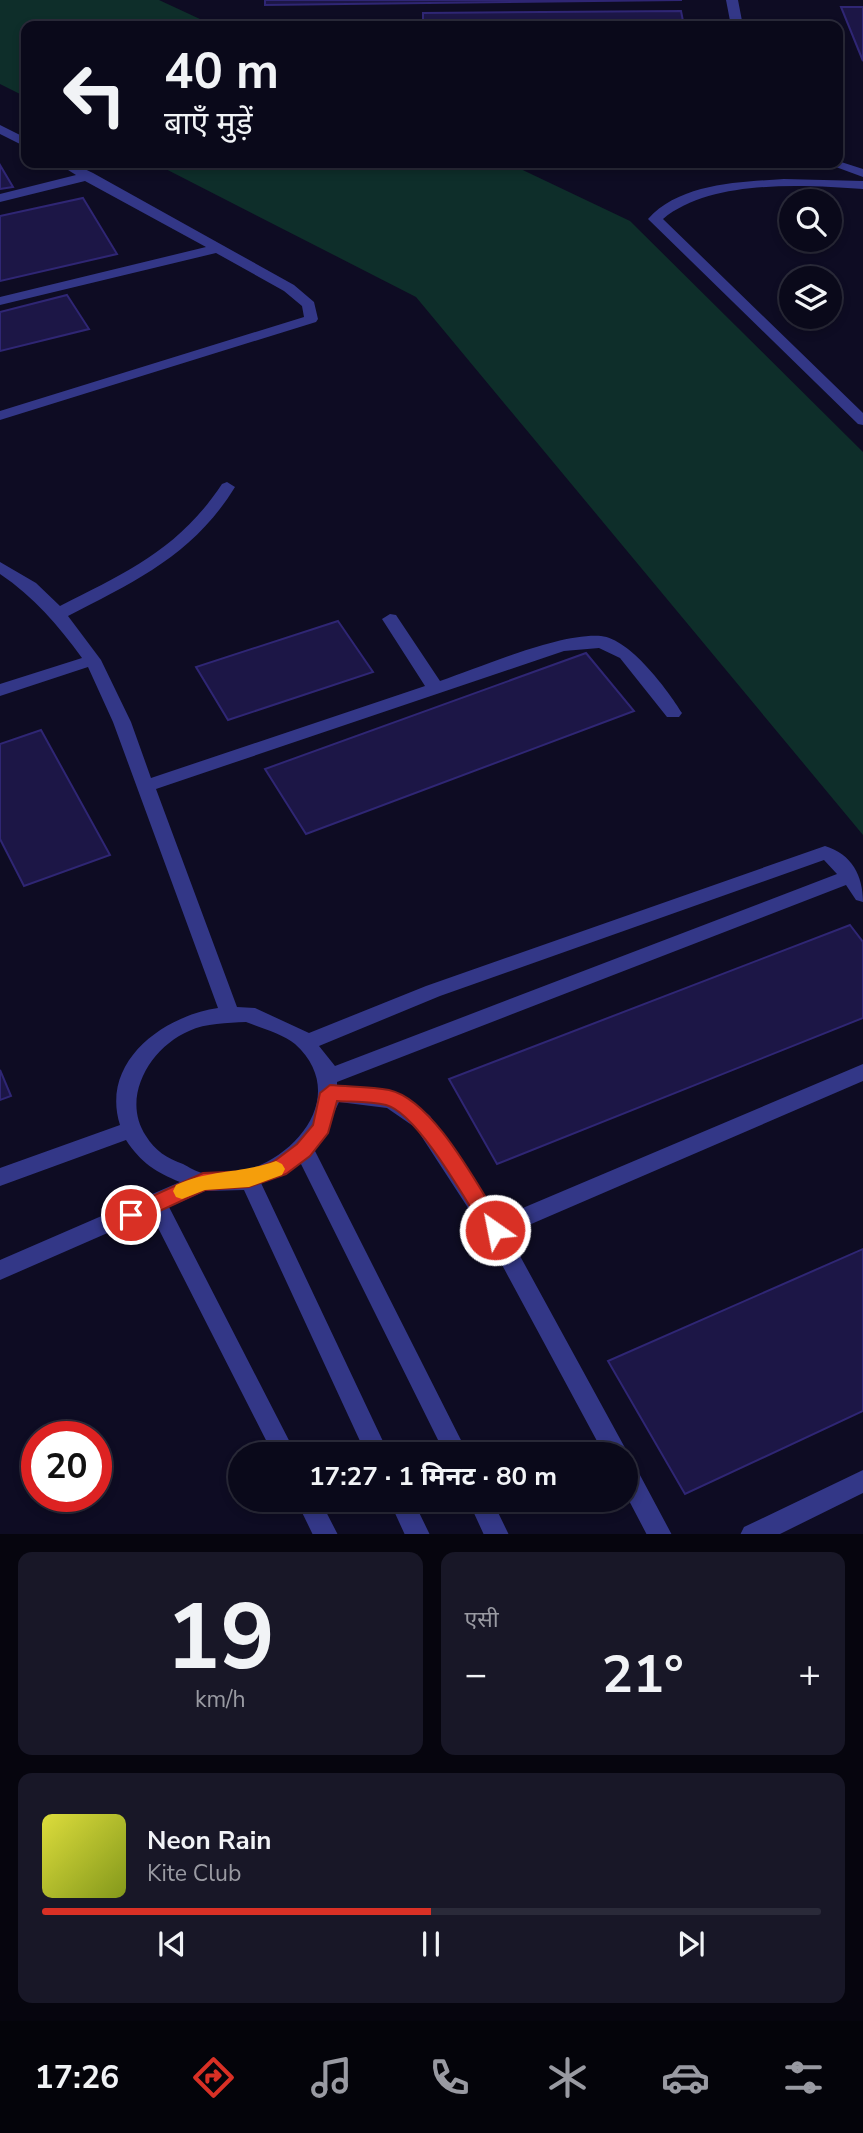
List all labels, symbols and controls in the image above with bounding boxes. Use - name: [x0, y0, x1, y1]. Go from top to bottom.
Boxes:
- text: 40 m: [164, 38, 279, 105]
- icon: left: [49, 49, 140, 140]
- text: बाएँ मुड़ें: [164, 102, 253, 145]
- map controls: [779, 189, 842, 329]
- button: search: [779, 189, 842, 252]
- button: layers: [779, 266, 842, 329]
- pin: [101, 1185, 161, 1245]
- position arrow: [458, 1193, 532, 1267]
- icon: arrive: [112, 1196, 150, 1234]
- speed limit sign: 20: [21, 1421, 112, 1512]
- text: 17:27 · 1 मिनट · 80 m: [309, 1459, 557, 1494]
- text: 19: [166, 1576, 275, 1700]
- text: एसी: [465, 1604, 499, 1635]
- text: 21°: [602, 1639, 684, 1710]
- text: −: [465, 1649, 487, 1700]
- text: +: [798, 1649, 821, 1700]
- text: km/h: [195, 1684, 246, 1715]
- text: Neon Rain: [147, 1823, 272, 1858]
- text: Kite Club: [147, 1858, 241, 1889]
- icon: previous: [153, 1925, 191, 1963]
- icon: pause: [412, 1925, 450, 1963]
- icon: next: [672, 1925, 710, 1963]
- icon: directions: [189, 2053, 238, 2102]
- icon: music: [307, 2053, 356, 2102]
- icon: phone: [425, 2053, 474, 2102]
- icon: climate: [543, 2053, 592, 2102]
- icon: car: [661, 2053, 710, 2102]
- icon: filters: [779, 2053, 828, 2102]
- text: 17:26: [35, 2056, 119, 2099]

